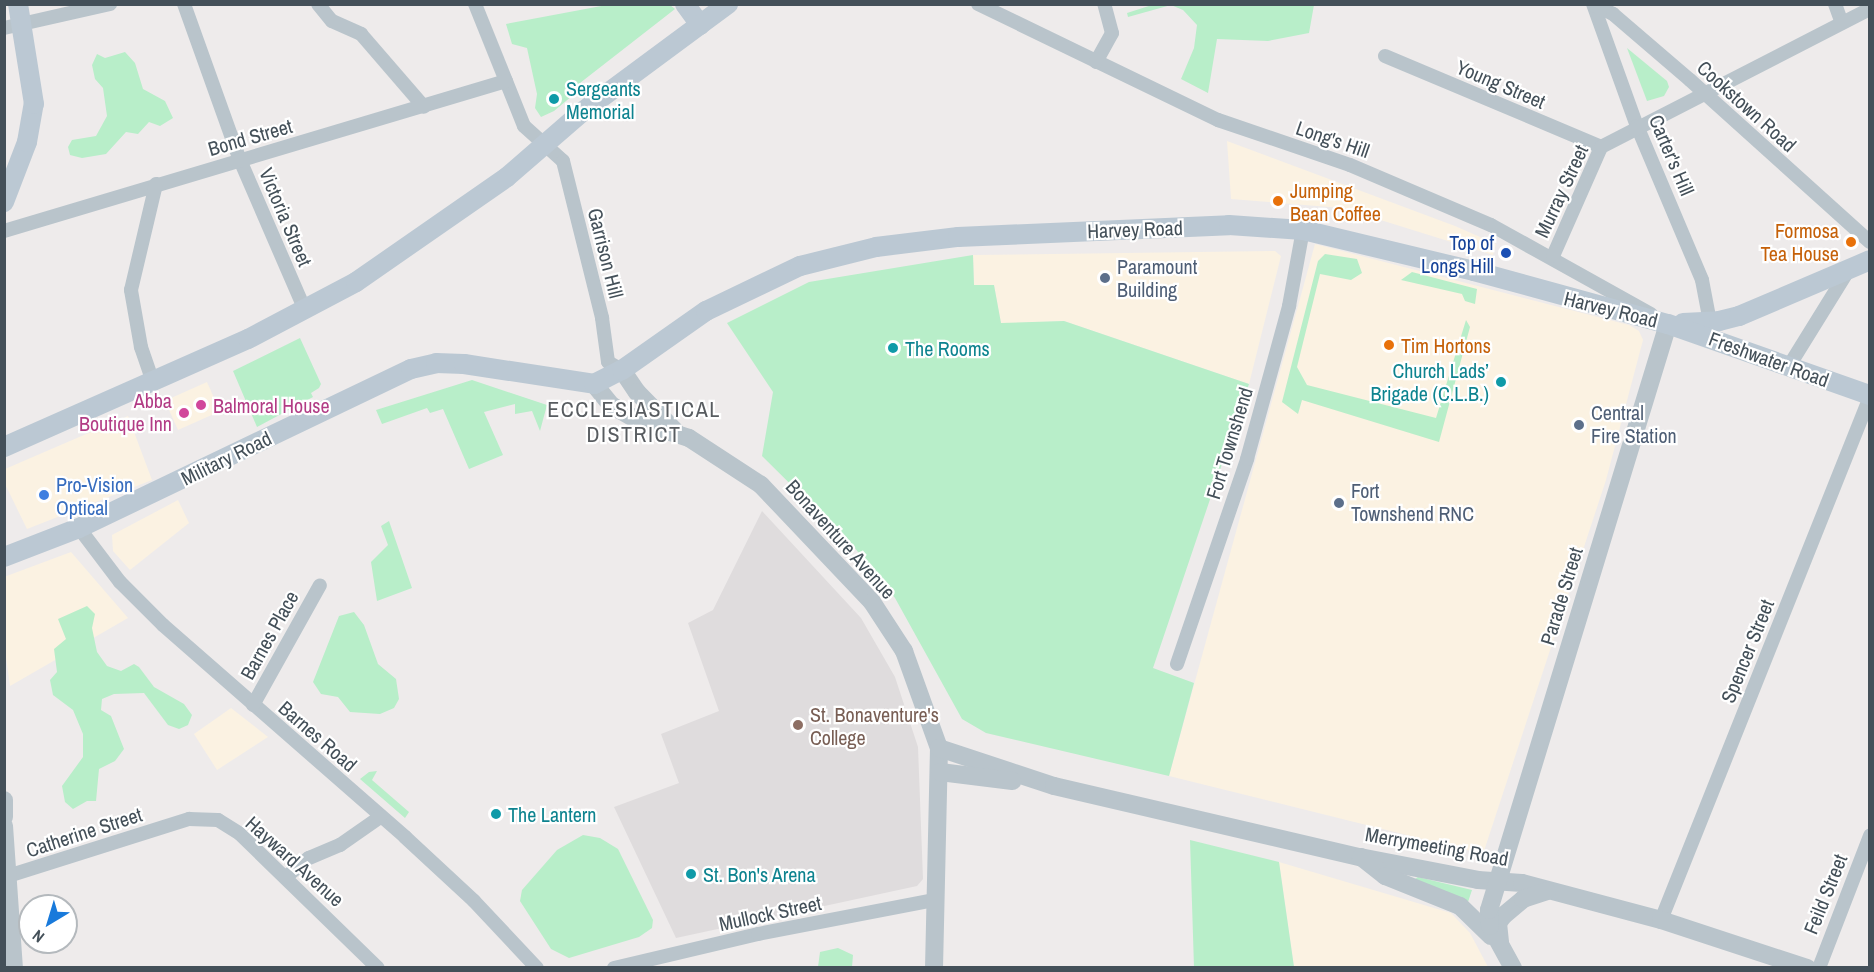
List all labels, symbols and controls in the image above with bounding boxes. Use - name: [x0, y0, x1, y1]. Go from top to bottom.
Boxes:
- street label: Young Street: [1453, 55, 1549, 113]
- street label: Cookstown Road: [1693, 55, 1801, 157]
- place label: Sergeants Memorial: [566, 76, 641, 123]
- marker: Sergeants Memorial: [547, 92, 561, 106]
- street label: Carter's Hill: [1644, 111, 1700, 199]
- street label: Bond Street: [205, 114, 295, 160]
- street label: Long's Hill: [1293, 115, 1373, 163]
- street label: Murray Street: [1529, 141, 1593, 241]
- street label: Victoria Street: [255, 164, 317, 270]
- place label: Jumping Bean Coffee: [1290, 178, 1381, 225]
- marker: Jumping Bean Coffee: [1271, 194, 1285, 208]
- street label: Garrison Hill: [583, 205, 629, 301]
- street label: Harvey Road: [1087, 215, 1183, 243]
- place label: Formosa Tea House: [1761, 219, 1839, 266]
- place label: Top of Longs Hill: [1421, 230, 1494, 277]
- marker: Formosa Tea House: [1844, 235, 1858, 249]
- marker: Top of Longs Hill: [1499, 246, 1513, 260]
- place label: Paramount Building: [1117, 254, 1197, 301]
- marker: Paramount Building: [1098, 271, 1112, 285]
- street label: Harvey Road: [1562, 286, 1660, 332]
- street label: Freshwater Road: [1706, 326, 1832, 392]
- place label: Tim Hortons: [1401, 333, 1491, 357]
- place label: The Rooms: [905, 336, 990, 360]
- marker: Tim Hortons: [1382, 338, 1396, 352]
- marker: The Rooms: [886, 341, 900, 355]
- place label: Church Lads’ Brigade (C.L.B.): [1371, 358, 1489, 405]
- marker: Church Lads’ Brigade (C.L.B.): [1494, 375, 1508, 389]
- street label: Fort Townshend: [1201, 384, 1257, 502]
- place label: Abba Boutique Inn: [79, 389, 172, 436]
- place label: Balmoral House: [213, 393, 330, 417]
- district label: ECCLESIASTICAL DISTRICT: [547, 396, 721, 448]
- marker: Balmoral House: [194, 398, 208, 412]
- place label: Central Fire Station: [1591, 401, 1677, 448]
- marker: Abba Boutique Inn: [177, 406, 191, 420]
- marker: Central Fire Station: [1572, 418, 1586, 432]
- street label: Military Road: [177, 426, 275, 490]
- place label: Pro-Vision Optical: [56, 472, 133, 519]
- street label: Bonaventure Avenue: [781, 474, 901, 604]
- place label: Fort Townshend RNC: [1351, 479, 1474, 526]
- marker: Pro-Vision Optical: [37, 488, 51, 502]
- marker: Fort Townshend RNC: [1332, 496, 1346, 510]
- street label: Parade Street: [1535, 544, 1587, 648]
- street label: Barnes Place: [235, 587, 303, 683]
- street label: Spencer Street: [1715, 596, 1779, 706]
- street label: Barnes Road: [274, 696, 362, 776]
- place label: St. Bonaventure's College: [810, 702, 939, 749]
- marker: St. Bonaventure's College: [791, 718, 805, 732]
- street label: Catherine Street: [23, 802, 145, 862]
- place label: The Lantern: [508, 802, 596, 826]
- marker: The Lantern: [489, 807, 503, 821]
- street label: Hayward Avenue: [241, 810, 349, 912]
- street label: Merrymeeting Road: [1364, 822, 1510, 870]
- street label: Feild Street: [1798, 851, 1852, 937]
- place label: St. Bon's Arena: [703, 862, 816, 886]
- marker: St. Bon's Arena: [684, 867, 698, 881]
- street label: Mullock Street: [717, 890, 823, 936]
- north arrow: [18, 894, 78, 954]
- text: N: [28, 925, 49, 948]

